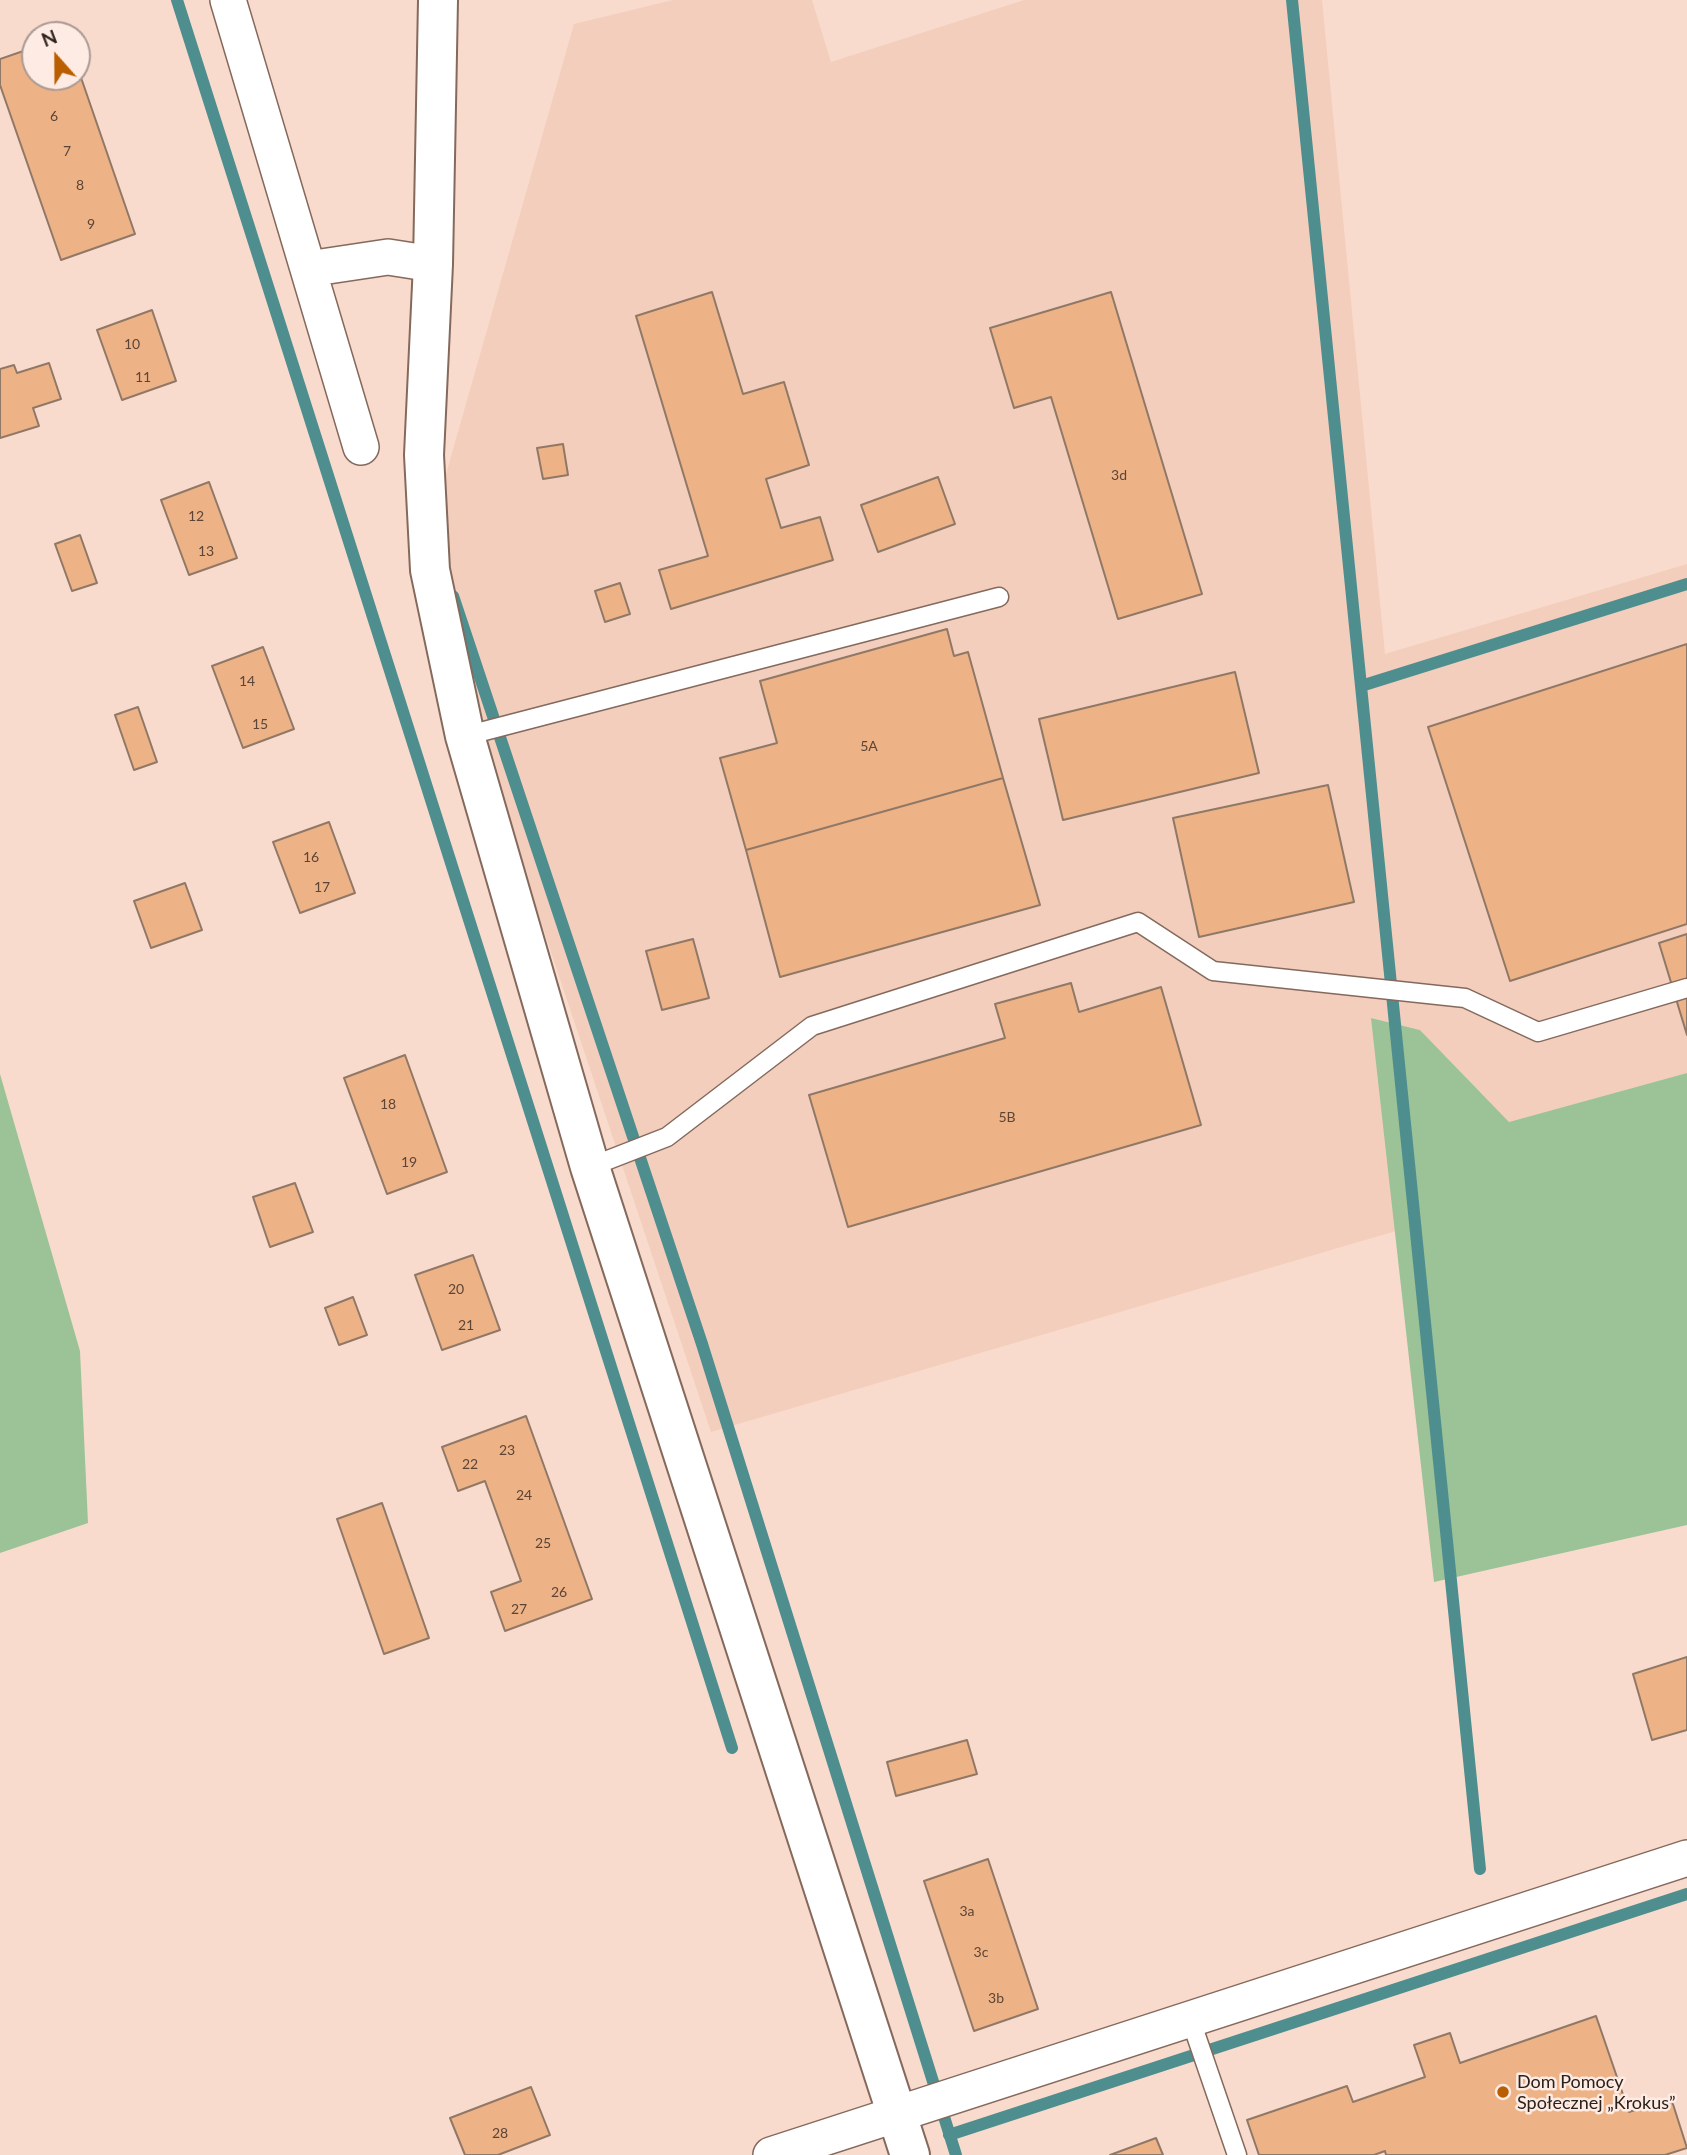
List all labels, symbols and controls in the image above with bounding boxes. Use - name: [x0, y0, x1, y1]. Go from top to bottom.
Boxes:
- north arrow: [21, 21, 91, 91]
- text: N: [38, 24, 60, 51]
- house number: 6: [50, 108, 58, 124]
- house number: 7: [63, 143, 71, 159]
- house number: 8: [76, 177, 84, 193]
- house number: 9: [87, 216, 95, 232]
- house number: 10: [124, 336, 140, 352]
- house number: 11: [135, 369, 151, 385]
- house number: 3d: [1111, 467, 1127, 483]
- house number: 12: [188, 508, 204, 524]
- house number: 13: [198, 543, 214, 559]
- house number: 14: [239, 673, 255, 689]
- house number: 15: [252, 716, 268, 732]
- house number: 5A: [860, 738, 878, 754]
- house number: 16: [303, 849, 319, 865]
- house number: 17: [314, 879, 330, 895]
- house number: 18: [380, 1096, 396, 1112]
- house number: 5B: [998, 1109, 1016, 1125]
- house number: 19: [401, 1154, 417, 1170]
- house number: 20: [448, 1281, 464, 1297]
- house number: 21: [458, 1317, 474, 1333]
- house number: 23: [499, 1442, 515, 1458]
- house number: 22: [462, 1456, 478, 1472]
- house number: 24: [516, 1487, 532, 1503]
- house number: 25: [535, 1535, 551, 1551]
- house number: 26: [551, 1584, 567, 1600]
- house number: 27: [511, 1601, 527, 1617]
- house number: 3a: [959, 1903, 975, 1919]
- house number: 3c: [974, 1944, 988, 1960]
- house number: 3b: [988, 1990, 1004, 2006]
- place label: Dom Pomocy Społecznej „Krokus”: [1517, 2071, 1675, 2114]
- marker: Dom Pomocy Społecznej „Krokus”: [1495, 2084, 1511, 2100]
- house number: 28: [492, 2125, 508, 2141]

